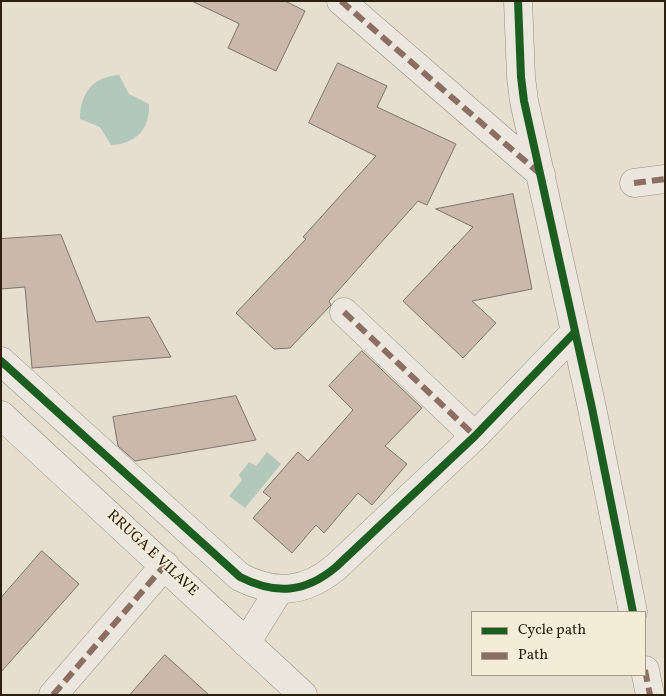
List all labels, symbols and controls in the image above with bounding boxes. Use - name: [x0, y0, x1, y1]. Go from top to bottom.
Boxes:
- street label: RRUGA E VILAVE: [103, 507, 201, 601]
- legend: [471, 611, 646, 676]
- text: Cycle path: [518, 620, 586, 641]
- text: Path: [518, 645, 548, 666]

